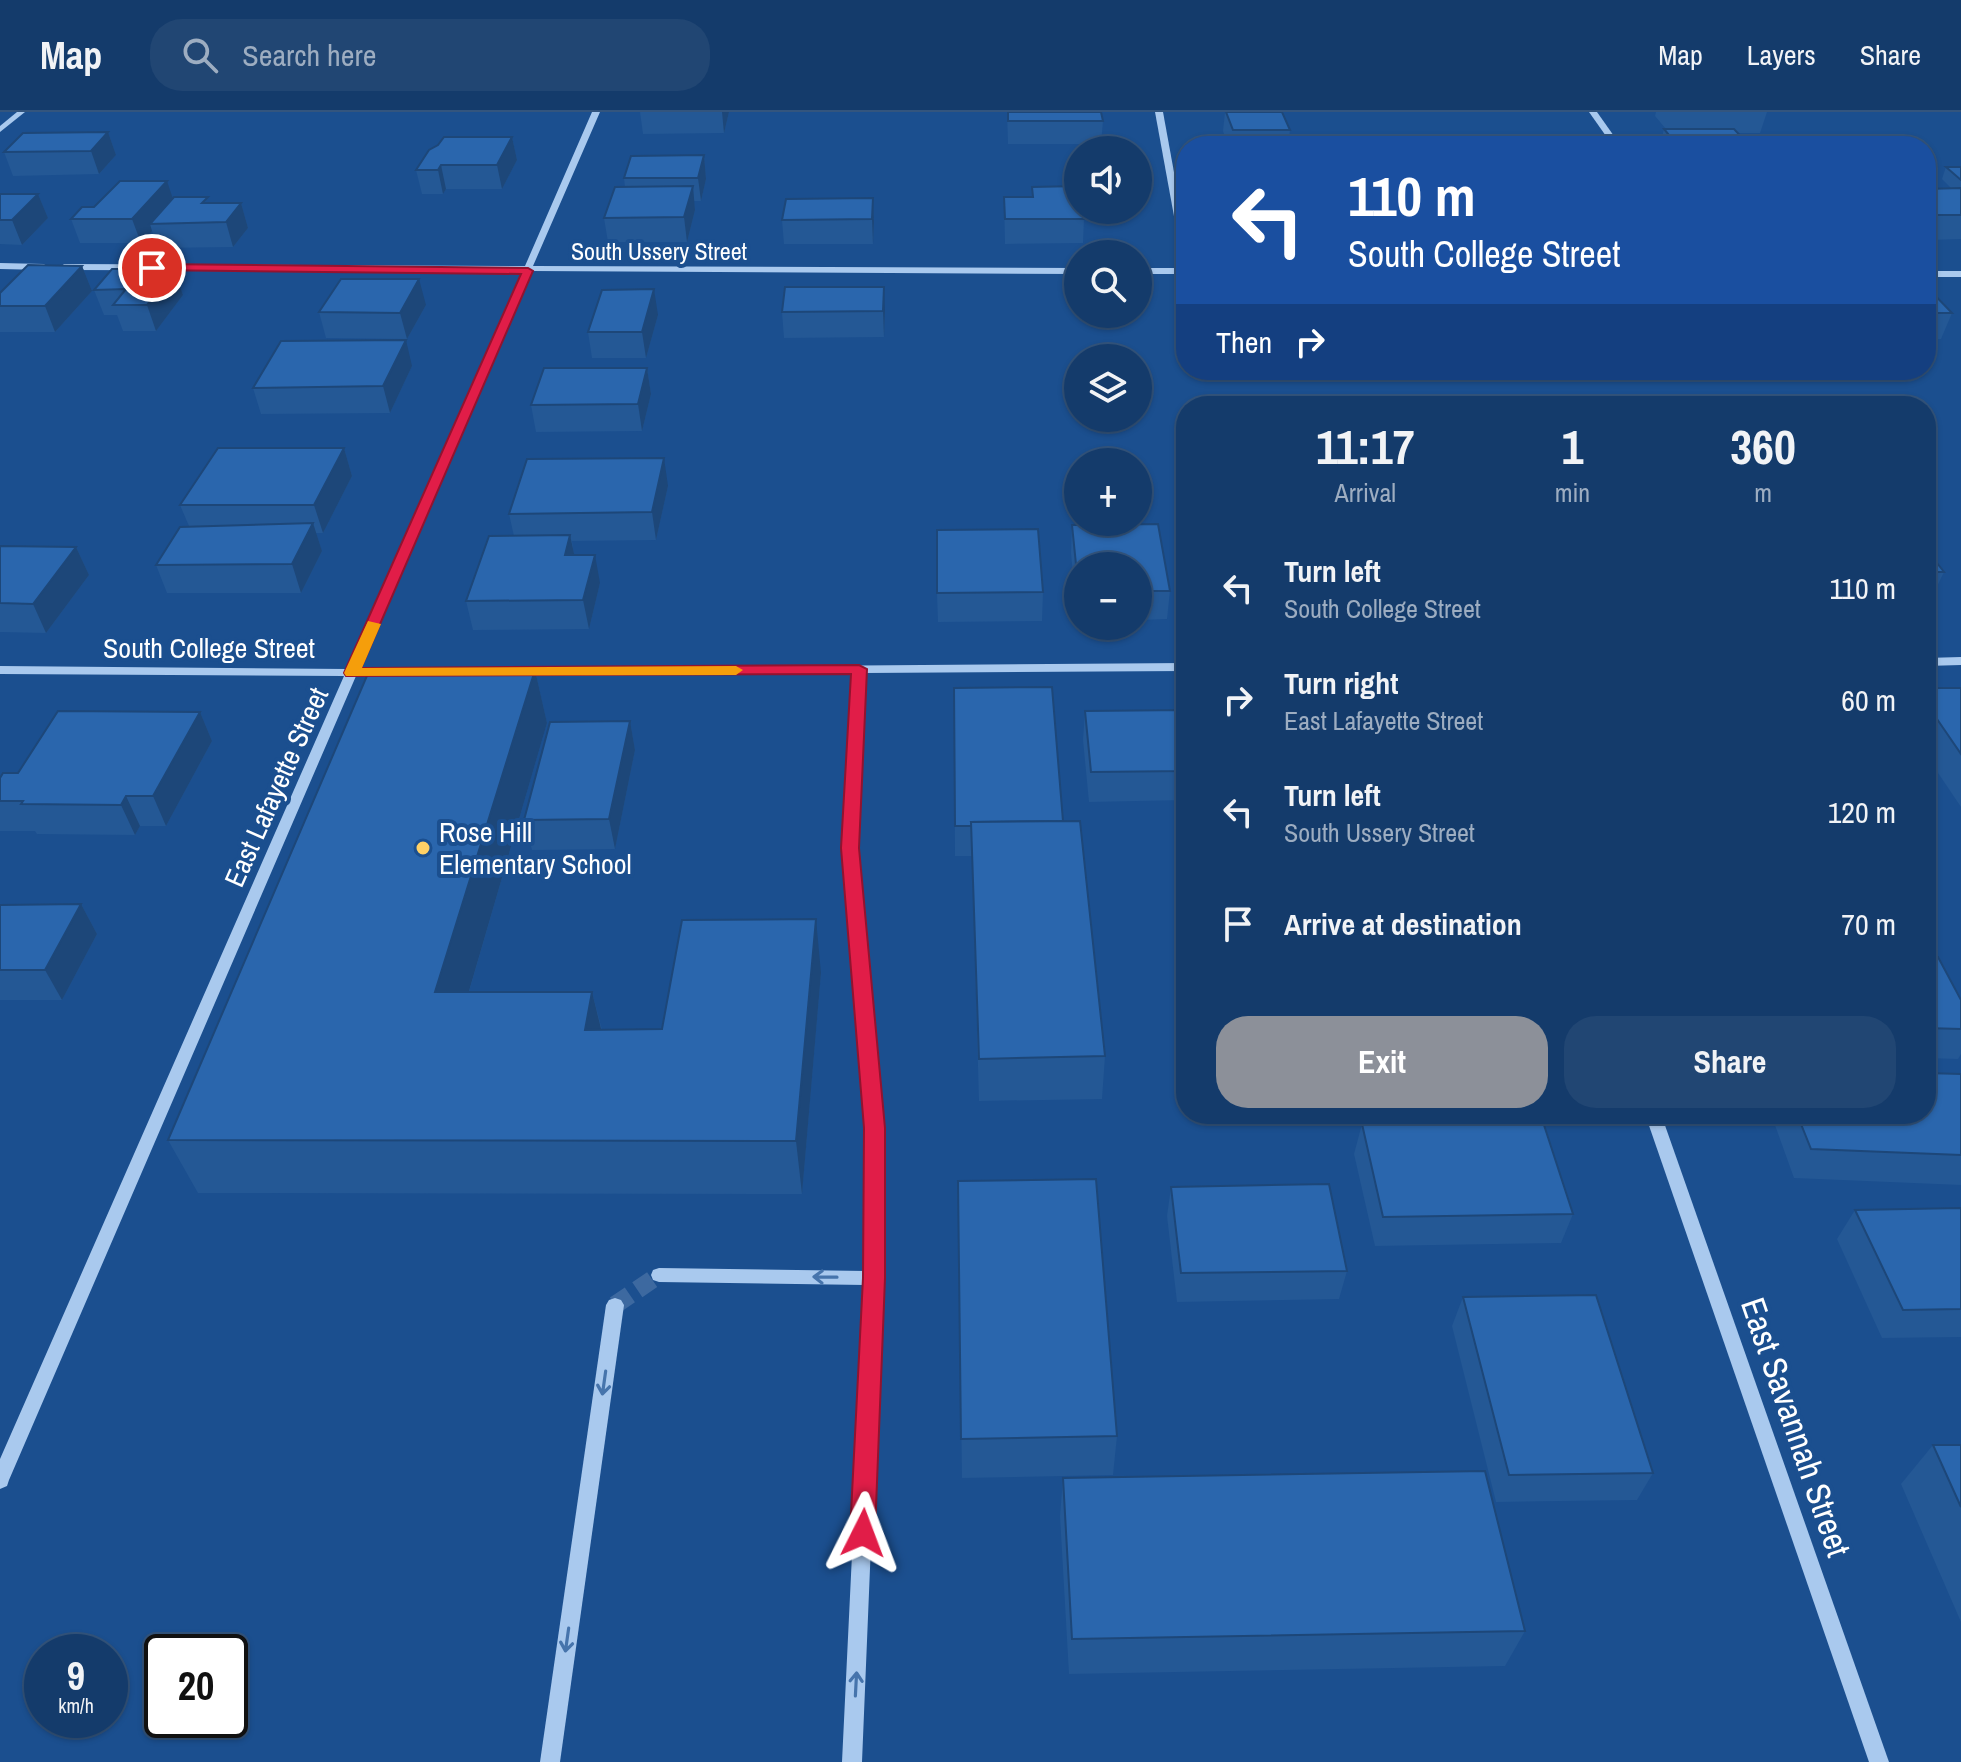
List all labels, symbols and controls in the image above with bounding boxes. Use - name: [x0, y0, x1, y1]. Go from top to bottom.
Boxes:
- search box: [150, 19, 710, 91]
- text: Map: [40, 30, 102, 81]
- icon: search: [178, 33, 222, 77]
- text: Search here: [242, 35, 376, 75]
- text: Map: [1658, 36, 1703, 74]
- text: Layers: [1747, 36, 1816, 74]
- text: Share: [1860, 36, 1921, 74]
- map controls: [1064, 136, 1152, 640]
- button: sound: [1064, 136, 1152, 224]
- text: 110 m: [1348, 158, 1476, 233]
- icon: left: [1216, 168, 1320, 272]
- text: South College Street: [1348, 230, 1620, 278]
- pin: [118, 234, 186, 302]
- street label: South Ussery Street: [571, 235, 748, 267]
- button: search: [1064, 240, 1152, 328]
- icon: arrive: [130, 246, 174, 290]
- icon: right: [1288, 320, 1332, 364]
- text: Then: [1216, 322, 1272, 362]
- button: layers: [1064, 344, 1152, 432]
- text: 11:17: [1316, 414, 1415, 479]
- text: 1: [1561, 414, 1583, 479]
- text: 360: [1730, 414, 1796, 479]
- button: +: [1064, 448, 1152, 536]
- text: Arrival: [1335, 475, 1396, 510]
- text: min: [1555, 475, 1590, 510]
- text: m: [1754, 475, 1772, 510]
- text: Turn left: [1284, 551, 1381, 591]
- button: −: [1064, 552, 1152, 640]
- icon: left: [1216, 566, 1260, 610]
- text: 110 m: [1829, 568, 1896, 608]
- text: South College Street: [1284, 591, 1481, 626]
- street label: South College Street: [103, 629, 315, 667]
- text: Turn right: [1284, 663, 1398, 703]
- icon: right: [1216, 678, 1260, 722]
- text: 60 m: [1841, 680, 1896, 720]
- street label: East Lafayette Street: [215, 681, 337, 893]
- text: East Lafayette Street: [1284, 703, 1483, 738]
- text: Turn left: [1284, 775, 1381, 815]
- icon: left: [1216, 790, 1260, 834]
- text: 120 m: [1828, 792, 1896, 832]
- place label: Rose Hill Elementary School: [439, 813, 632, 883]
- text: South Ussery Street: [1284, 815, 1475, 850]
- marker: Rose Hill Elementary School: [414, 839, 432, 857]
- icon: arrive: [1216, 902, 1260, 946]
- text: Arrive at destination: [1284, 904, 1522, 944]
- text: 70 m: [1841, 904, 1896, 944]
- button: Exit: [1216, 1016, 1548, 1108]
- button: Share: [1564, 1016, 1896, 1108]
- one-way arrow: [812, 1269, 839, 1285]
- street label: East Savannah Street: [1730, 1291, 1862, 1563]
- one-way arrow: [596, 1369, 611, 1395]
- position arrow: [821, 1491, 905, 1575]
- one-way arrow: [559, 1627, 574, 1652]
- speed limit sign: 20: [144, 1634, 248, 1738]
- text: 9: [67, 1649, 85, 1702]
- one-way arrow: [848, 1671, 863, 1698]
- text: km/h: [58, 1692, 94, 1719]

